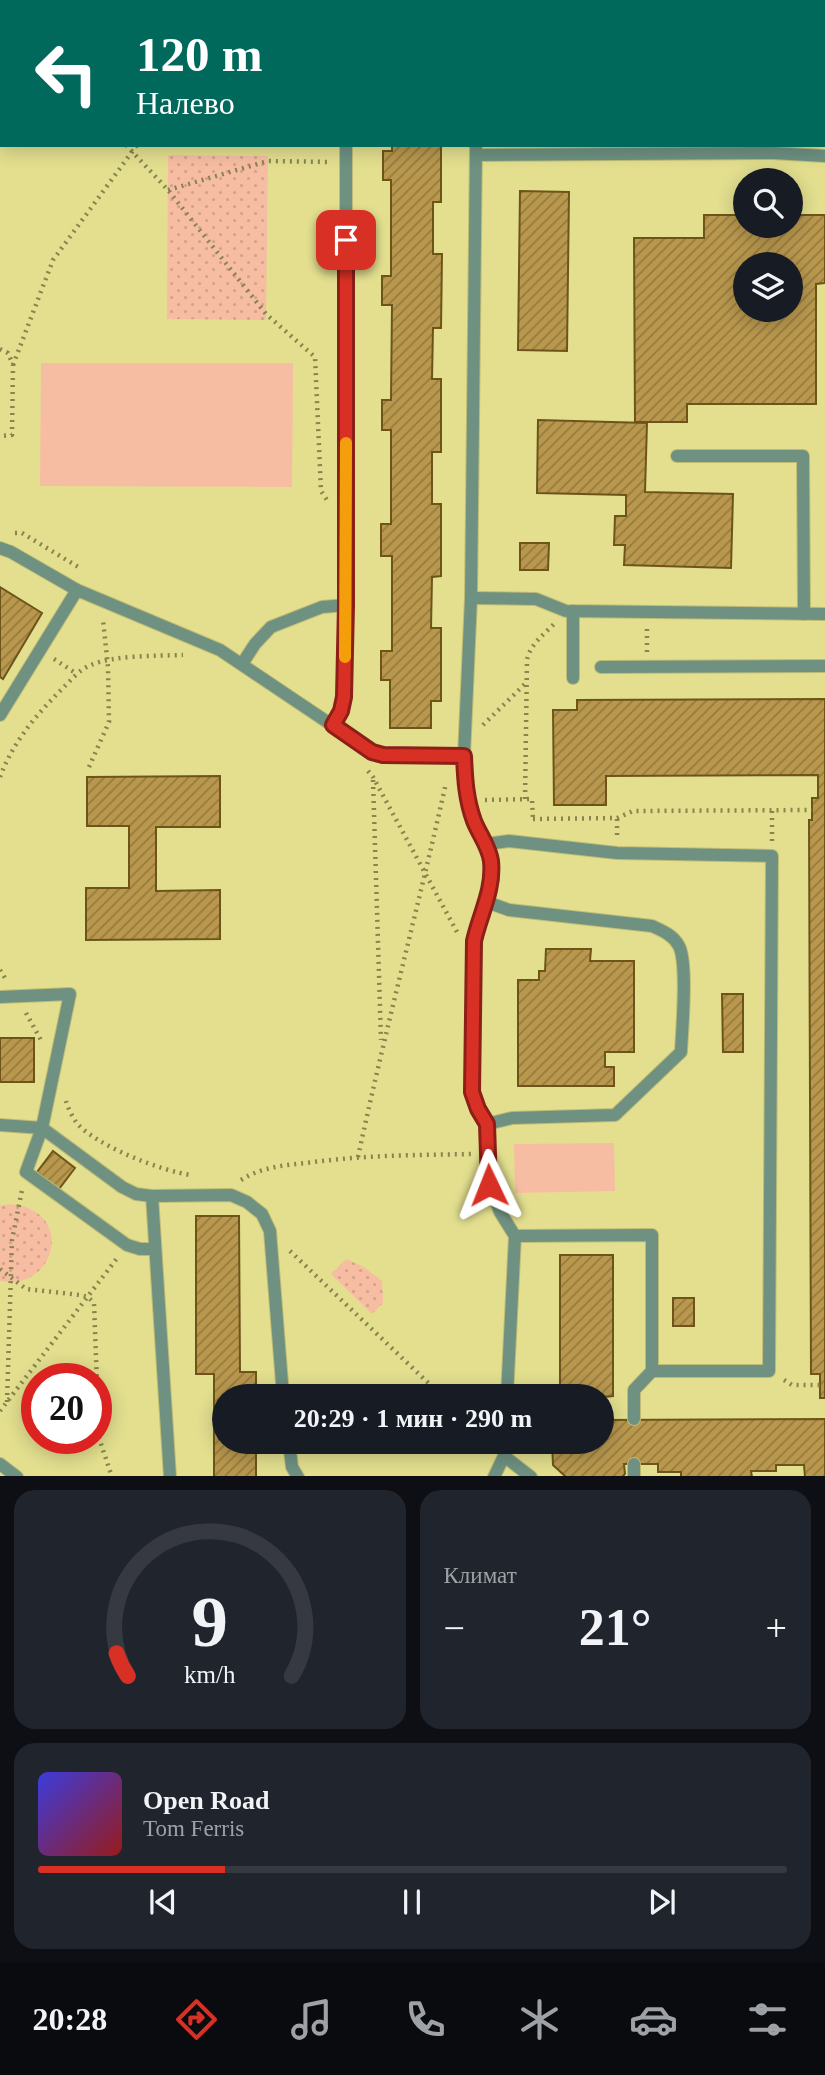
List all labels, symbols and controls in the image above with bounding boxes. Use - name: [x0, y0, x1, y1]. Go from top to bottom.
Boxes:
- text: 120 m: [136, 27, 263, 82]
- icon: left: [21, 28, 112, 119]
- text: Налево: [136, 85, 235, 121]
- map controls: [733, 168, 803, 322]
- button: search: [733, 168, 803, 238]
- pin: [316, 210, 376, 270]
- icon: arrive: [327, 221, 365, 259]
- button: layers: [733, 252, 803, 322]
- position arrow: [452, 1148, 526, 1222]
- speed limit sign: 20: [21, 1363, 112, 1454]
- text: 20:29 · 1 мин · 290 m: [294, 1404, 532, 1433]
- text: Климат: [444, 1563, 517, 1588]
- text: 9: [192, 1581, 228, 1662]
- text: 21°: [579, 1599, 652, 1656]
- text: −: [444, 1607, 465, 1649]
- text: +: [766, 1607, 787, 1649]
- text: km/h: [184, 1660, 236, 1687]
- text: Open Road: [143, 1786, 269, 1815]
- text: Tom Ferris: [143, 1816, 244, 1841]
- icon: previous: [144, 1883, 182, 1921]
- icon: pause: [393, 1883, 431, 1921]
- icon: next: [643, 1883, 681, 1921]
- icon: directions: [172, 1995, 221, 2044]
- icon: music: [287, 1995, 336, 2044]
- icon: phone: [401, 1995, 450, 2044]
- icon: climate: [515, 1995, 564, 2044]
- icon: car: [629, 1995, 678, 2044]
- icon: filters: [743, 1995, 792, 2044]
- text: 20:28: [33, 2001, 107, 2037]

